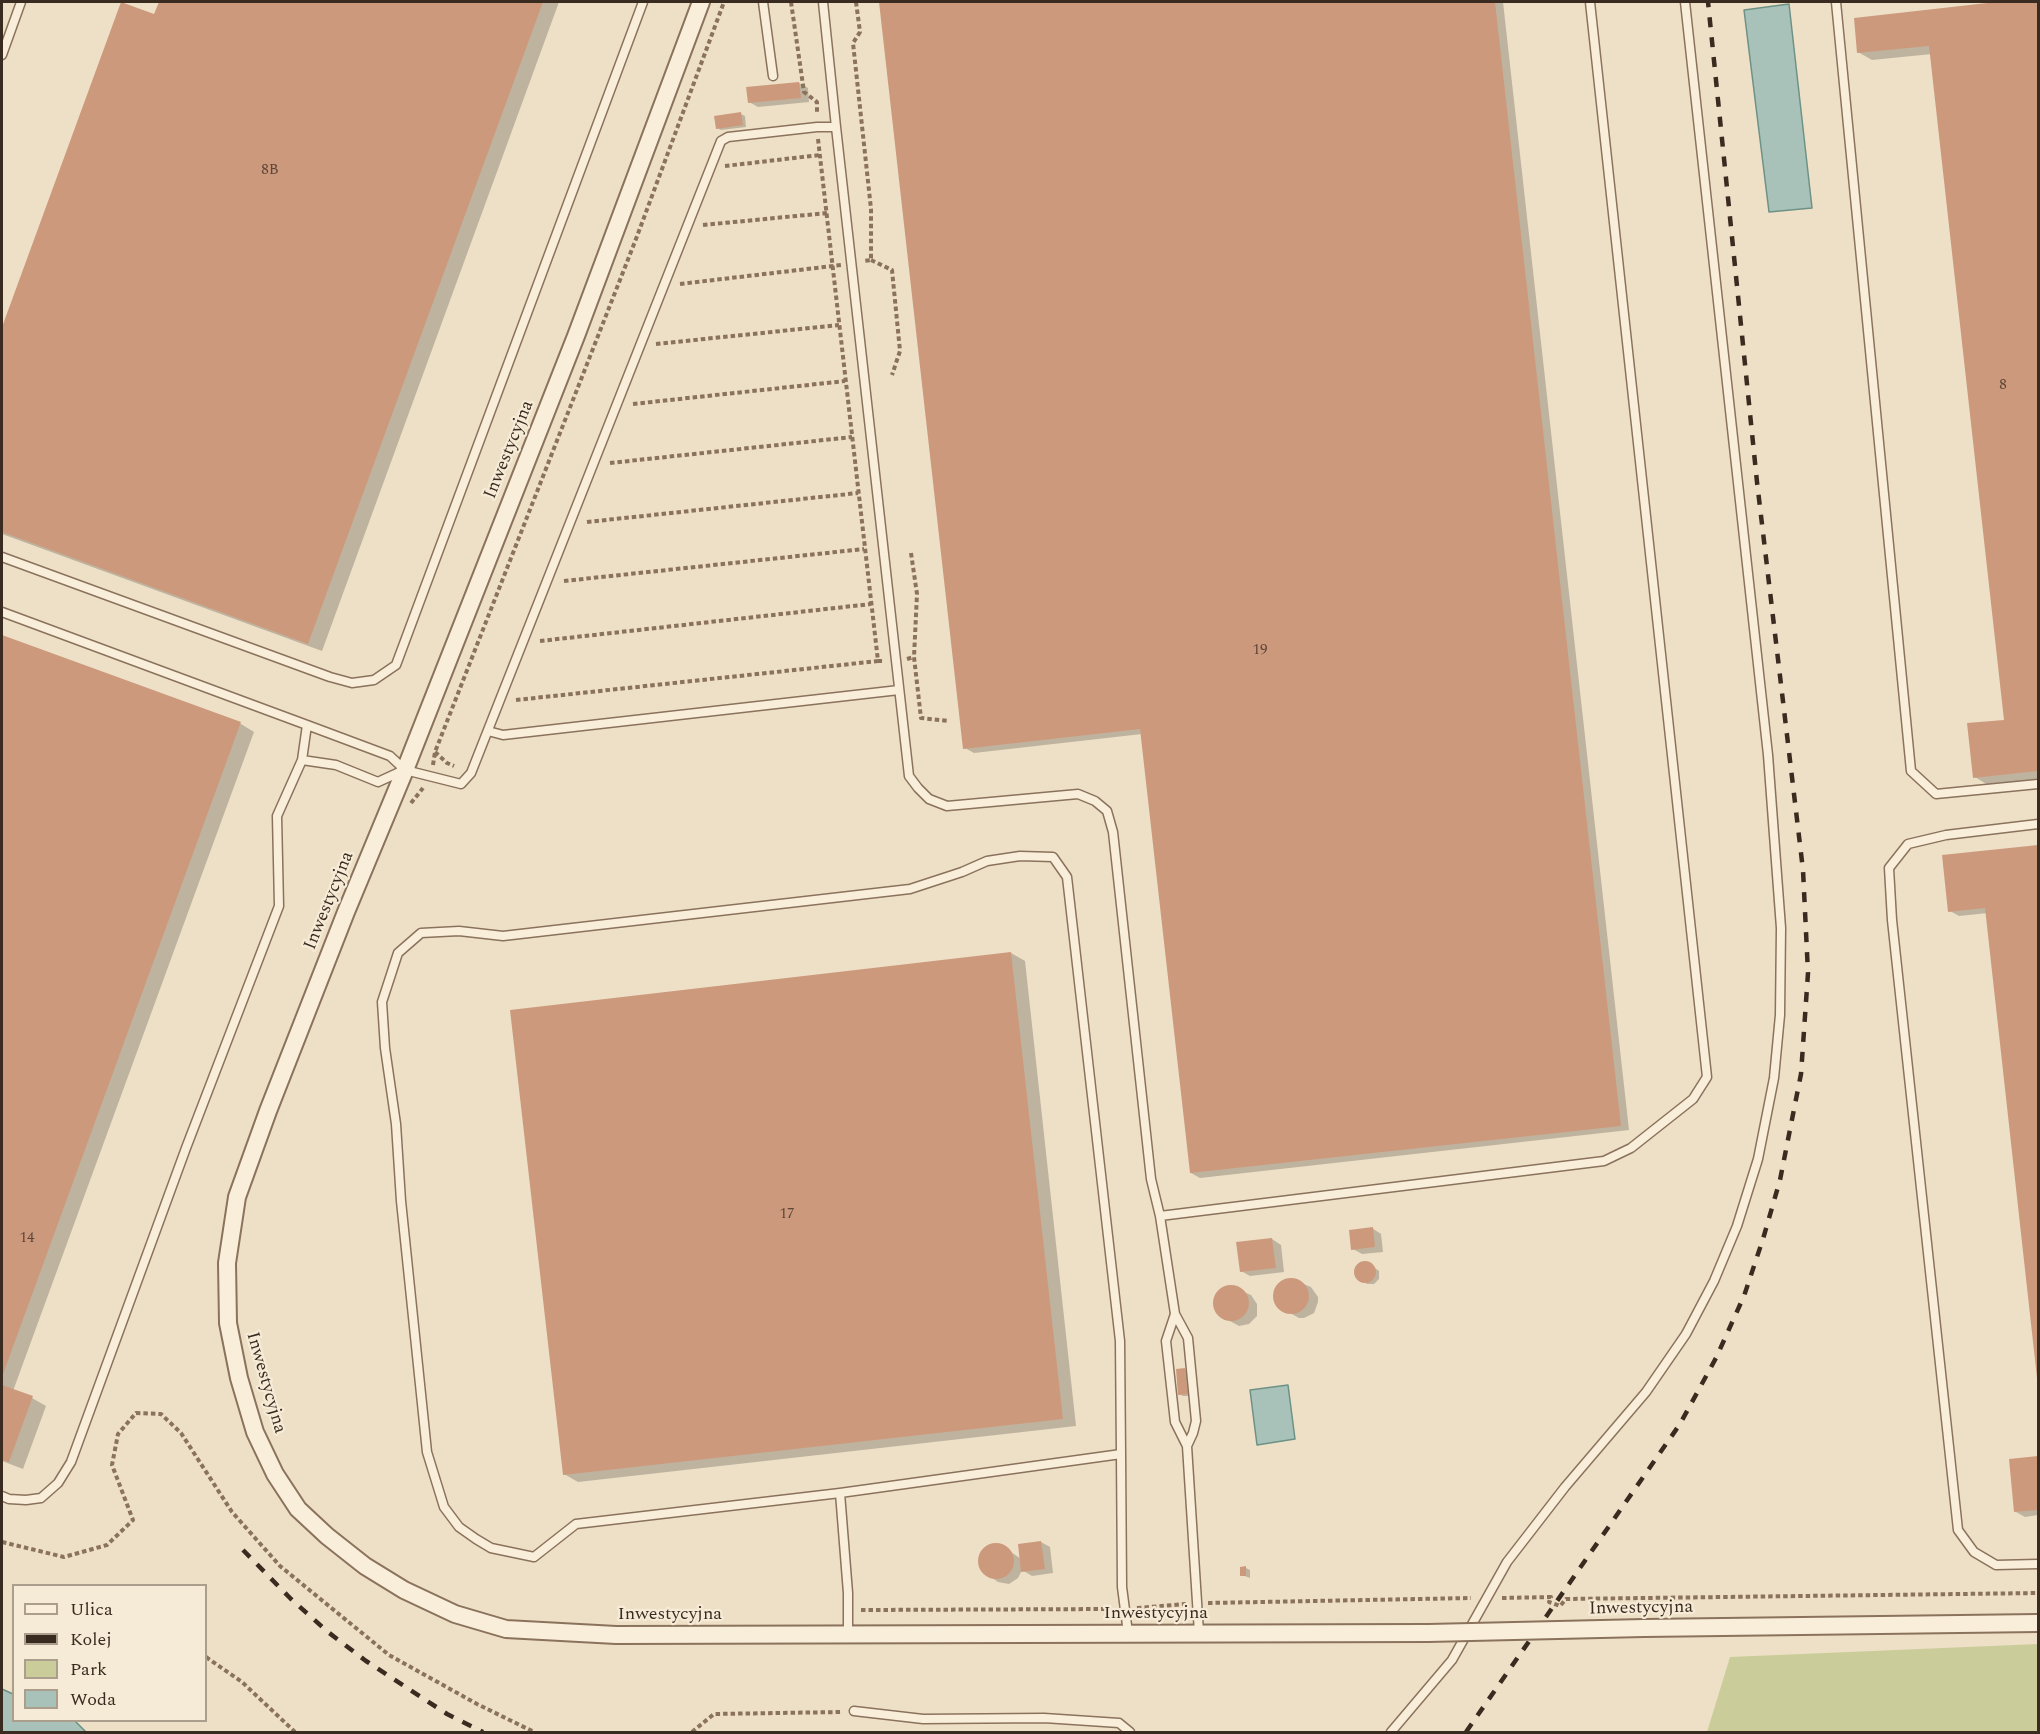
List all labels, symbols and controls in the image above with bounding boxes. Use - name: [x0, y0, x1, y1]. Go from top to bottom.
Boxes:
- house number: 8B: [261, 162, 279, 180]
- house number: 8: [1999, 377, 2007, 395]
- street label: Inwestycyjna: [480, 398, 540, 502]
- house number: 19: [1253, 642, 1267, 660]
- street label: Inwestycyjna: [300, 849, 360, 953]
- house number: 17: [780, 1206, 794, 1224]
- house number: 14: [20, 1230, 34, 1248]
- street label: Inwestycyjna: [240, 1330, 290, 1436]
- legend: [12, 1584, 207, 1722]
- text: Ulica: [70, 1596, 113, 1623]
- street label: Inwestycyjna: [1589, 1597, 1693, 1621]
- street label: Inwestycyjna: [1104, 1603, 1208, 1625]
- street label: Inwestycyjna: [618, 1604, 722, 1626]
- text: Kolej: [70, 1626, 112, 1653]
- text: Park: [70, 1656, 107, 1683]
- text: Woda: [70, 1686, 116, 1713]

